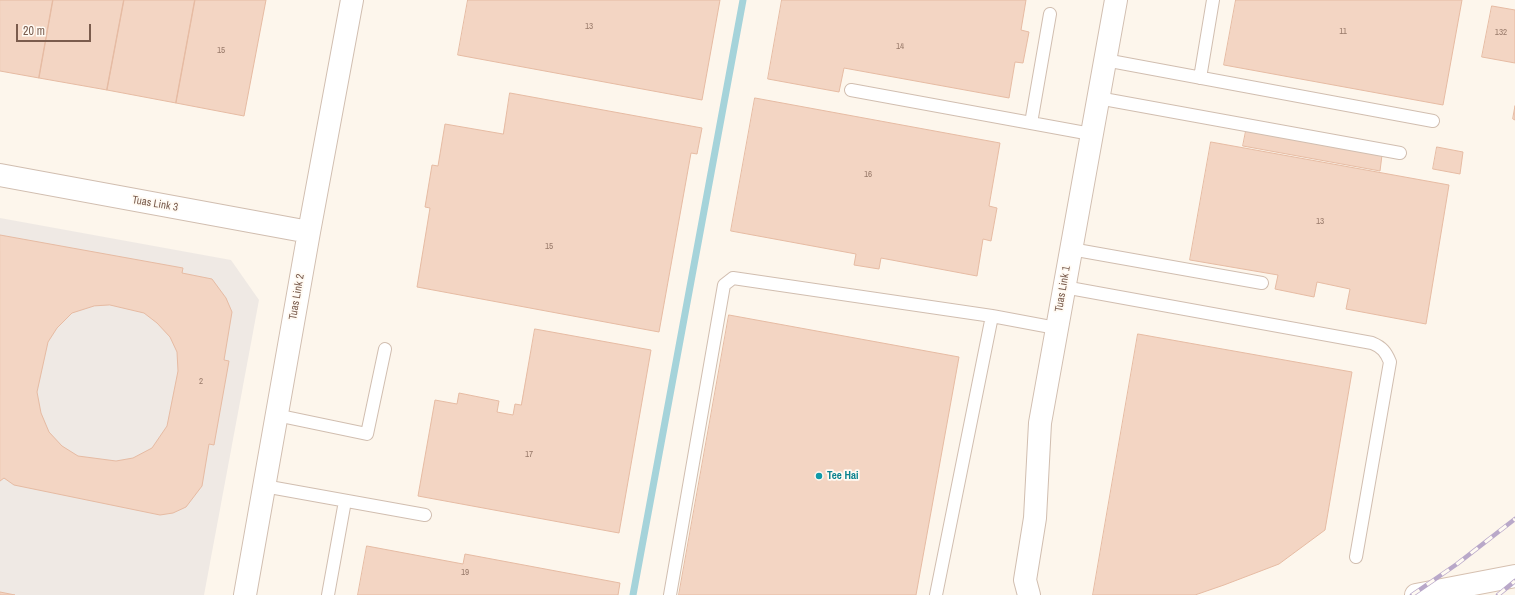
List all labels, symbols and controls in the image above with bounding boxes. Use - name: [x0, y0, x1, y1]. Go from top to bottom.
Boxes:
- scale bar: [18, 16, 93, 42]
- house number: 13: [585, 22, 593, 32]
- text: 20 m: [23, 23, 45, 39]
- house number: 11: [1339, 27, 1347, 37]
- house number: 132: [1495, 28, 1507, 38]
- house number: 14: [896, 42, 904, 52]
- house number: 15: [217, 46, 225, 56]
- house number: 16: [864, 170, 872, 180]
- street label: Tuas Link 3: [131, 193, 179, 215]
- house number: 13: [1316, 217, 1324, 227]
- house number: 15: [545, 242, 553, 252]
- street label: Tuas Link 1: [1052, 265, 1074, 313]
- street label: Tuas Link 2: [286, 273, 308, 321]
- house number: 2: [199, 377, 203, 387]
- house number: 17: [525, 450, 533, 460]
- place label: Tee Hai: [827, 469, 858, 483]
- marker: Tee Hai: [814, 471, 824, 481]
- house number: 19: [461, 568, 469, 578]

